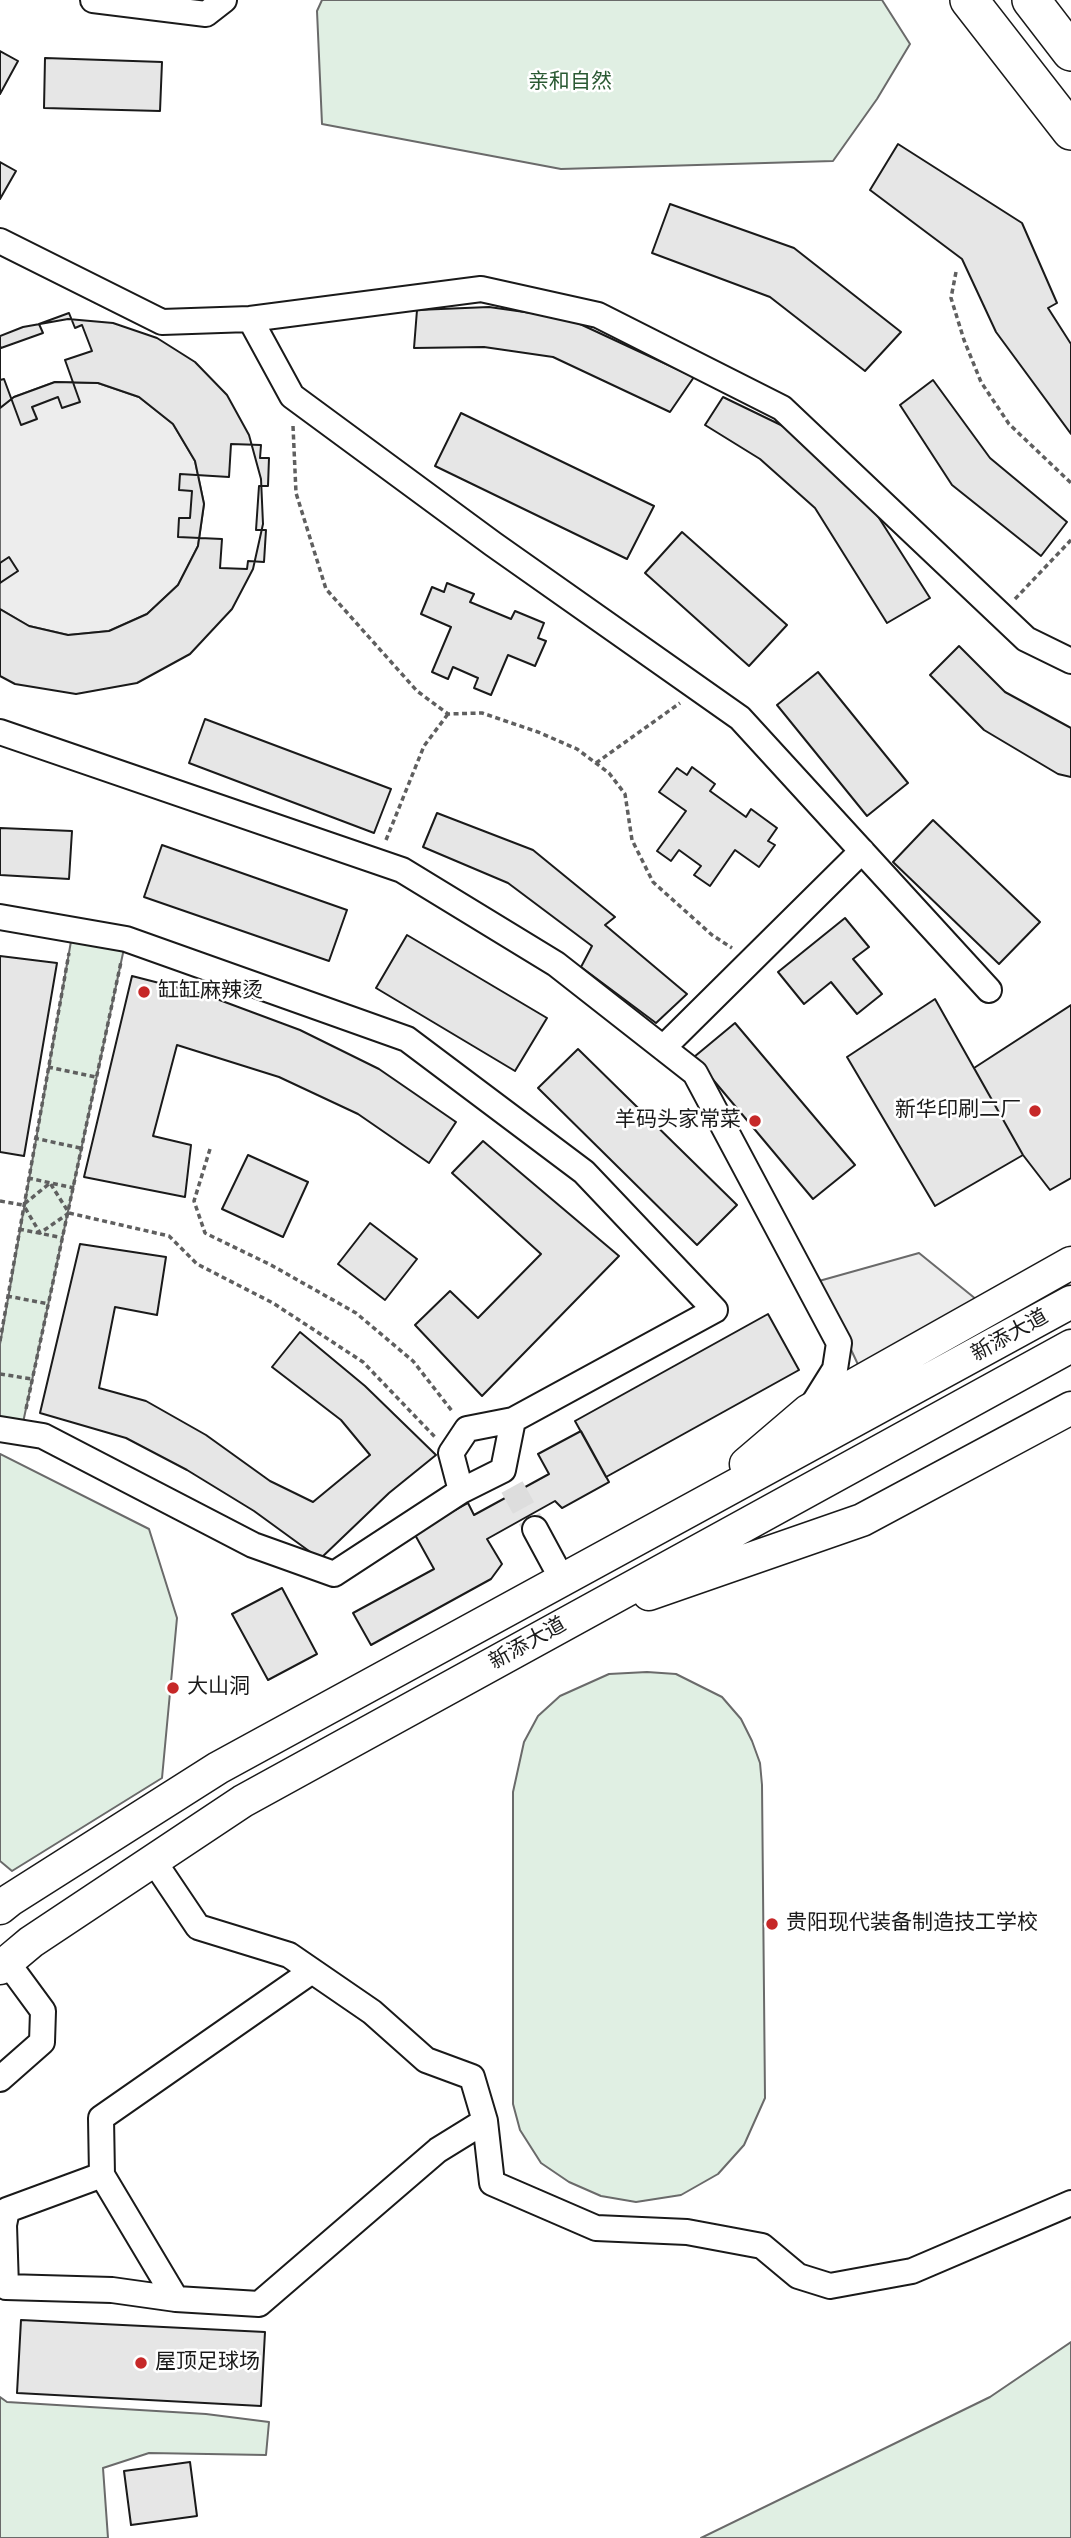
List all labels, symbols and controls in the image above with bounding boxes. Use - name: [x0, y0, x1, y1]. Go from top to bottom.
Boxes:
- park label: 亲和自然: [528, 70, 612, 96]
- place label: 缸缸麻辣烫: [158, 979, 263, 1005]
- marker: 缸缸麻辣烫: [136, 984, 152, 1000]
- place label: 新华印刷二厂: [895, 1098, 1021, 1124]
- marker: 新华印刷二厂: [1027, 1103, 1043, 1119]
- place label: 羊码头家常菜: [615, 1108, 741, 1134]
- marker: 羊码头家常菜: [747, 1113, 763, 1129]
- street label: 新添大道: [967, 1305, 1053, 1367]
- street label: 新添大道: [485, 1613, 571, 1675]
- place label: 大山洞: [187, 1675, 250, 1701]
- marker: 大山洞: [165, 1680, 181, 1696]
- place label: 贵阳现代装备制造技工学校: [786, 1911, 1038, 1937]
- marker: 贵阳现代装备制造技工学校: [764, 1916, 780, 1932]
- place label: 屋顶足球场: [155, 2350, 260, 2376]
- marker: 屋顶足球场: [133, 2355, 149, 2371]

